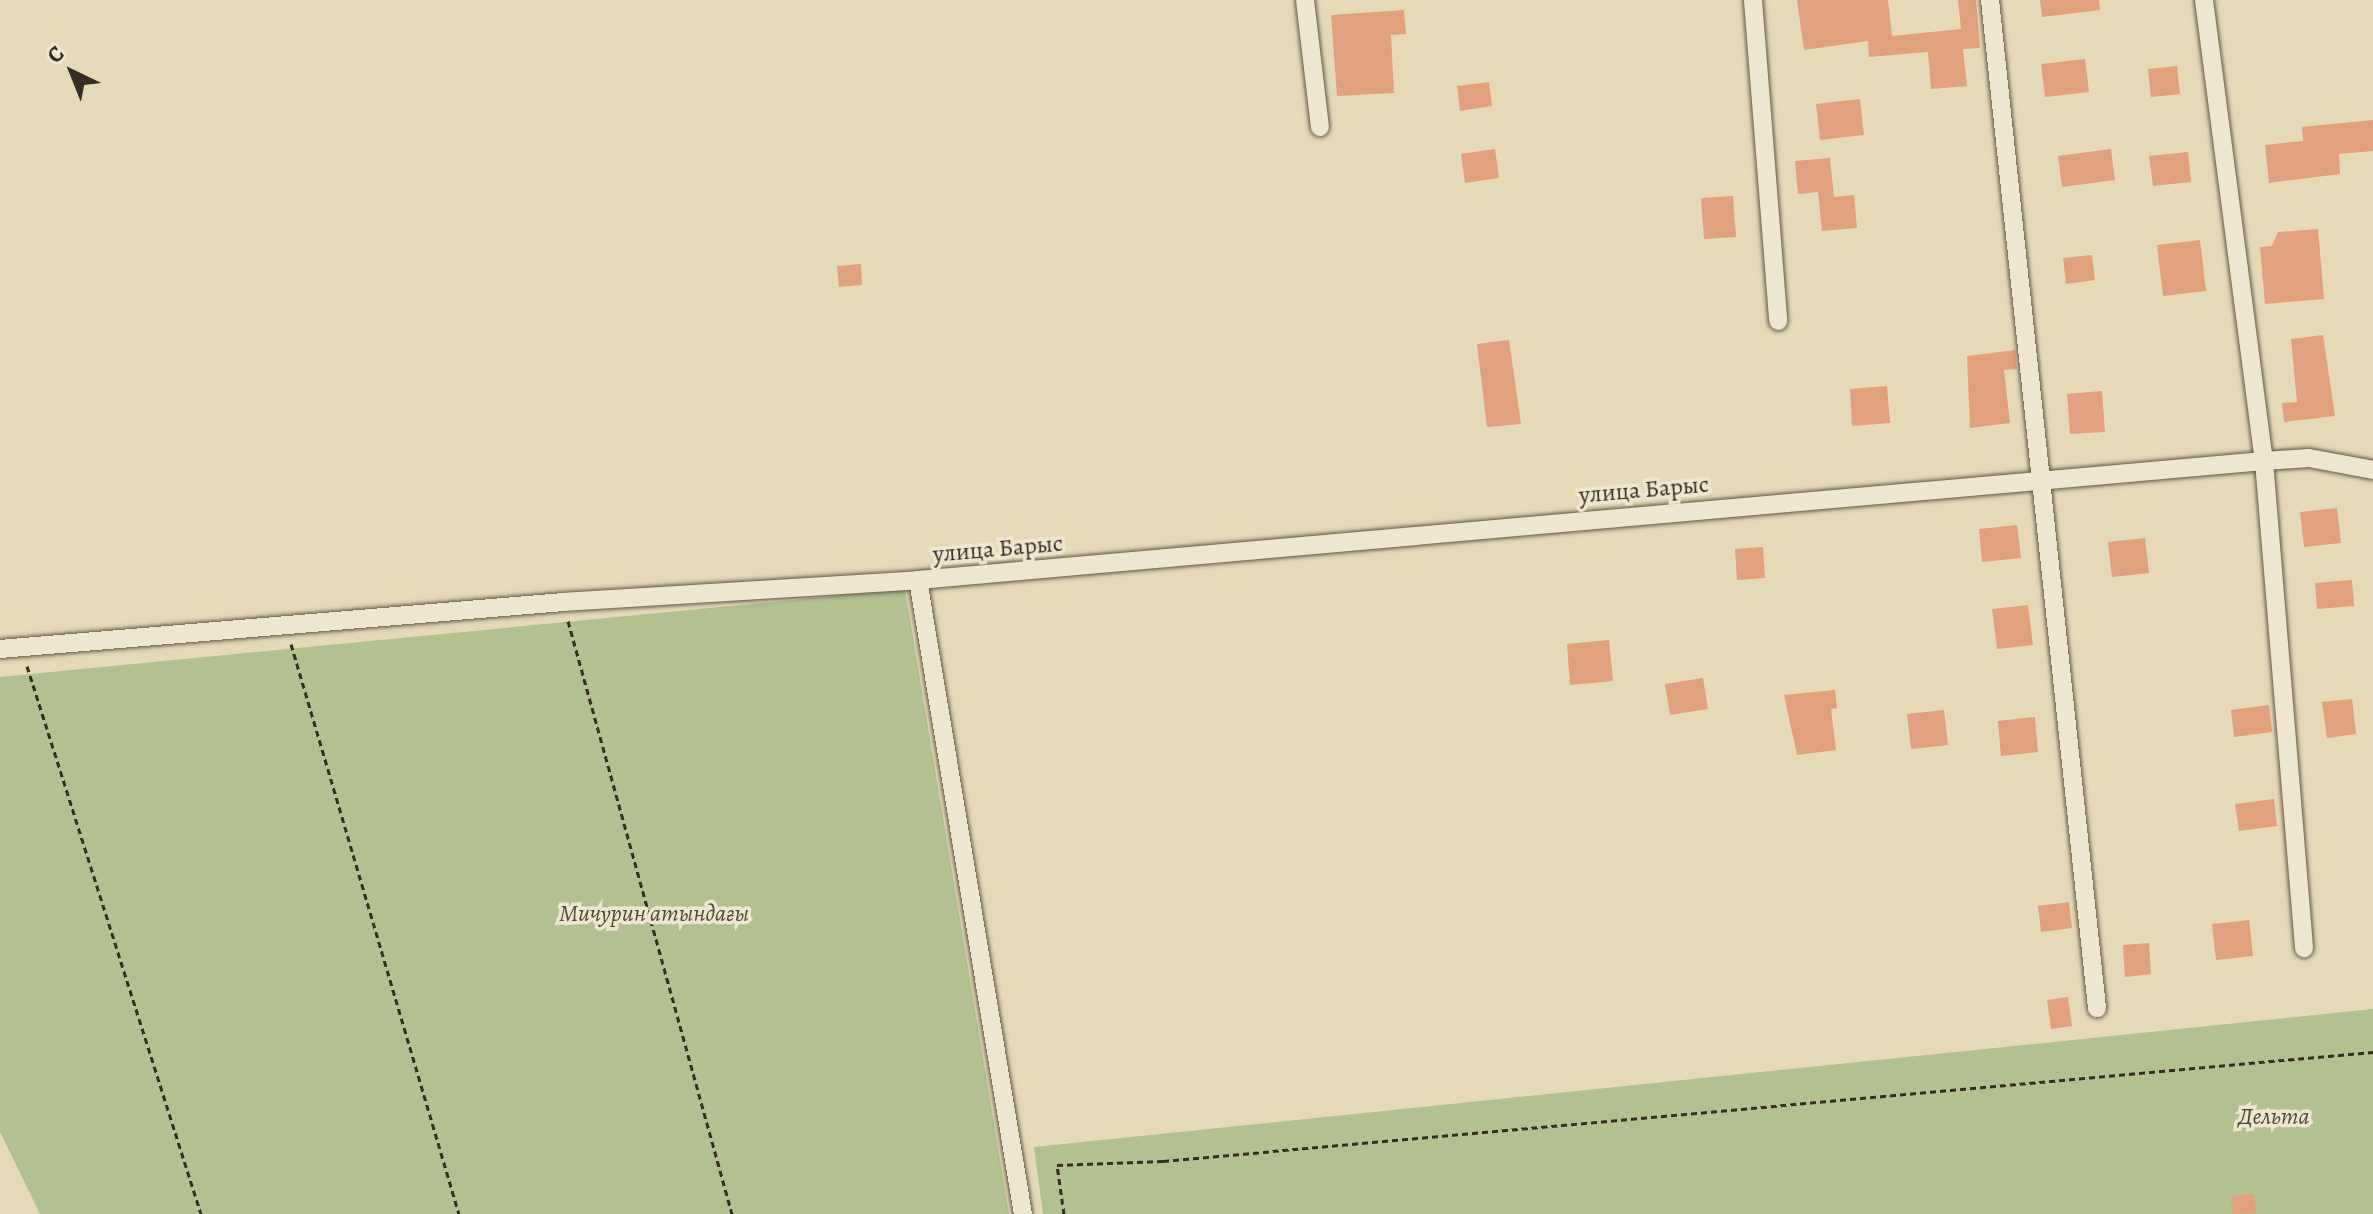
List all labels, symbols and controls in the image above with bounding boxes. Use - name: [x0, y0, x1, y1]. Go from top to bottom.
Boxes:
- north arrow: [32, 32, 112, 112]
- text: С: [40, 39, 71, 70]
- street label: улица Барыс: [1578, 470, 1710, 510]
- street label: улица Барыс: [932, 529, 1064, 569]
- park label: Мичурин атындағы: [559, 900, 749, 928]
- park label: Дельта: [2238, 1103, 2310, 1131]

